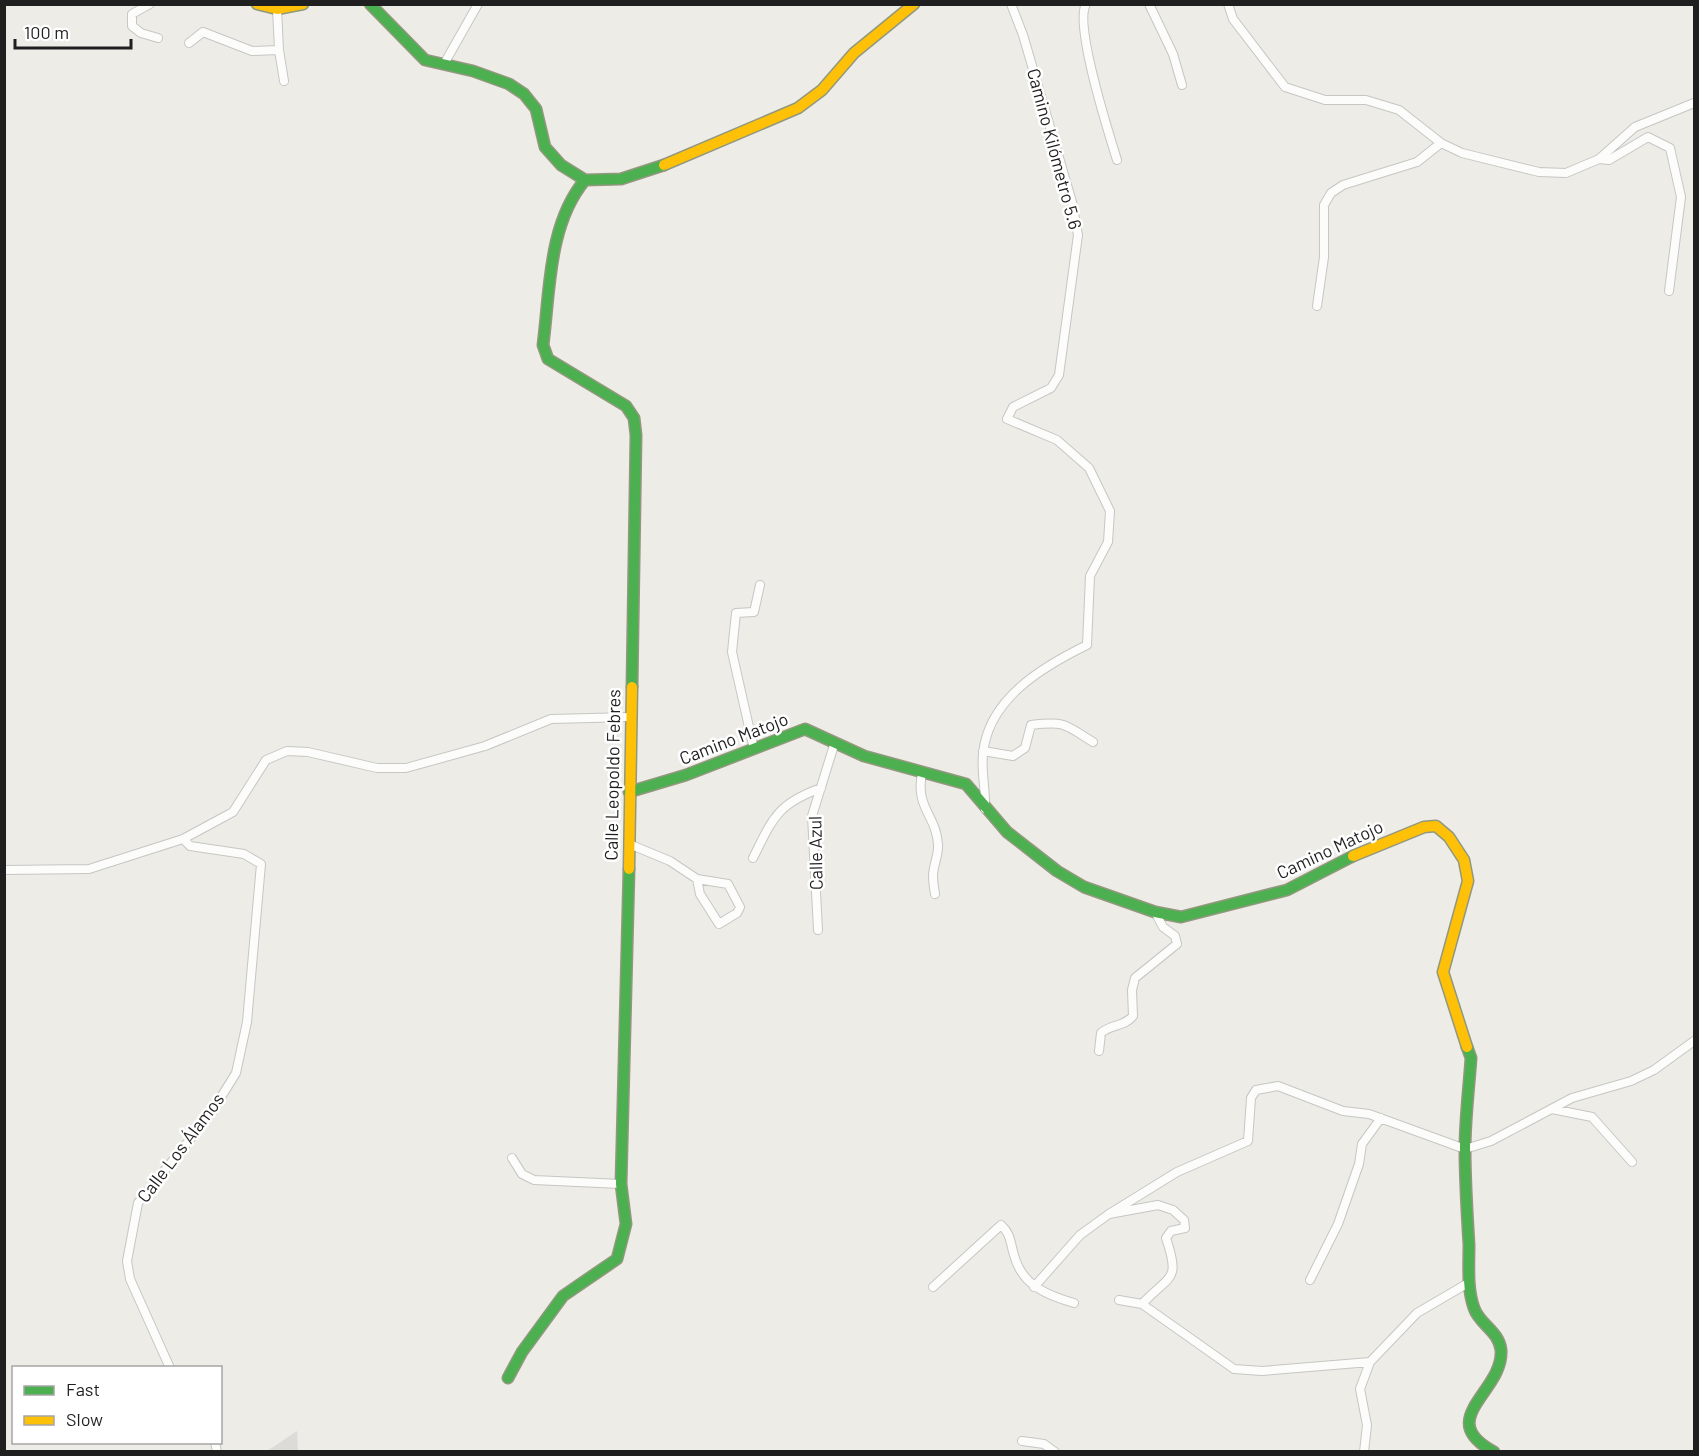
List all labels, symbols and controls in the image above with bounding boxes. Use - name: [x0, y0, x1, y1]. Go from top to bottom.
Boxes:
- scale bar: [15, 12, 130, 50]
- text: 100 m: [24, 21, 69, 43]
- street label: Camino Kilómetro 5.6: [1023, 66, 1087, 232]
- street label: Calle Leopoldo Febres: [600, 689, 624, 861]
- street label: Camino Matojo: [676, 707, 791, 769]
- street label: Camino Matojo: [1273, 815, 1386, 883]
- street label: Calle Azul: [803, 816, 827, 890]
- street label: Calle Los Álamos: [132, 1088, 228, 1206]
- legend: [12, 1366, 222, 1444]
- text: Fast: [66, 1378, 100, 1400]
- text: Slow: [66, 1408, 103, 1430]

